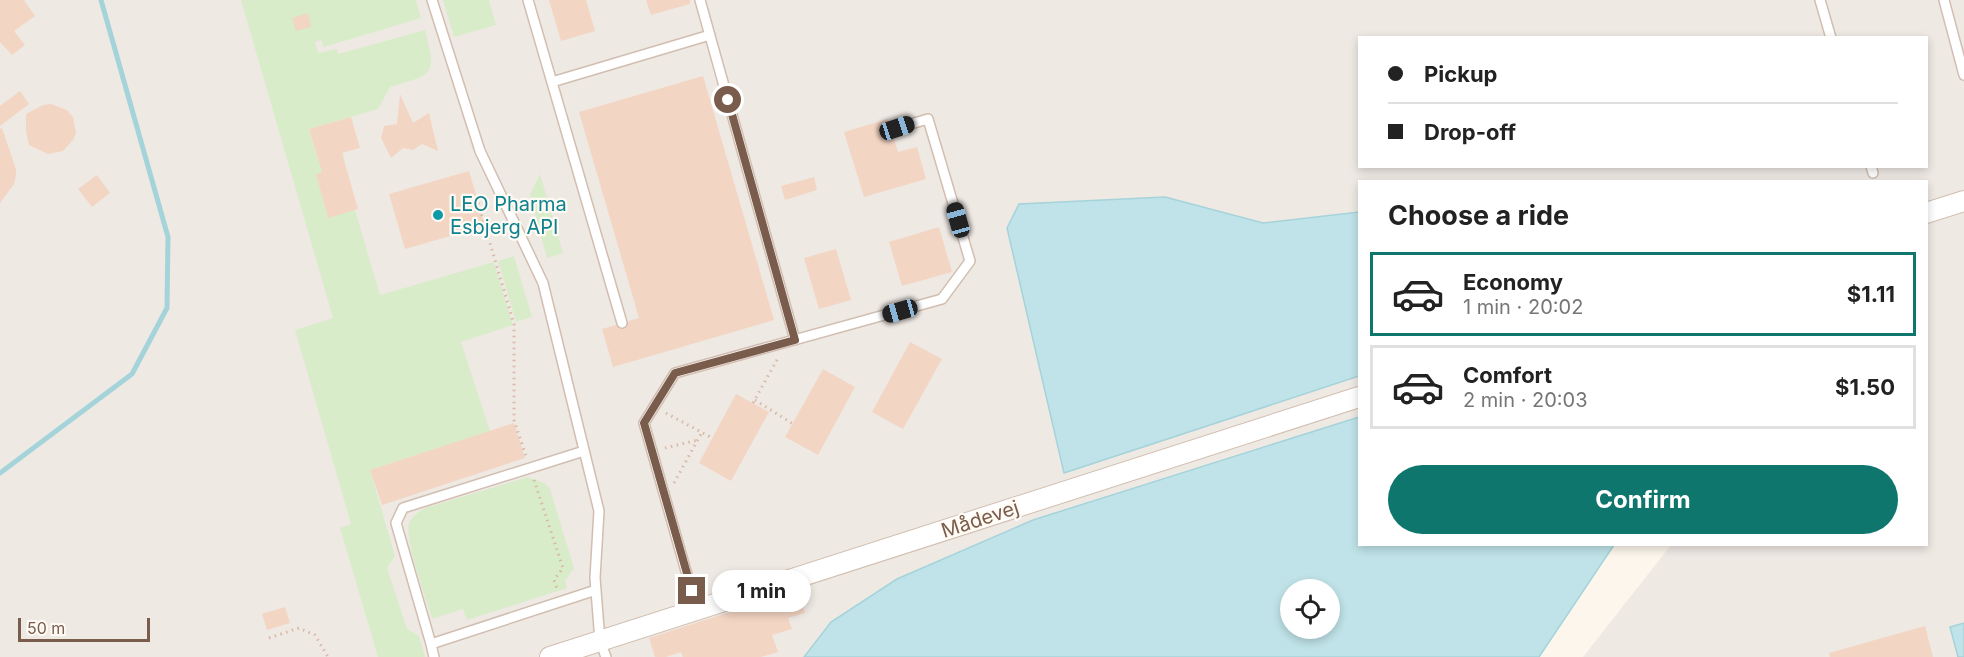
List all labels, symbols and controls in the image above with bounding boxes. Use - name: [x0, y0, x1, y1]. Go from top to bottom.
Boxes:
- text: Pickup: [1424, 61, 1498, 87]
- route start: [714, 86, 741, 113]
- car: [877, 114, 917, 142]
- text: Drop-off: [1424, 119, 1516, 145]
- place label: LEO Pharma Esbjerg API: [450, 192, 567, 239]
- text: Choose a ride: [1388, 199, 1569, 232]
- car: [944, 200, 972, 240]
- marker: LEO Pharma Esbjerg API: [431, 208, 445, 222]
- icon: car: [1391, 267, 1445, 321]
- text: Economy: [1463, 269, 1563, 295]
- text: $1.11: [1847, 281, 1895, 307]
- text: 1 min · 20:02: [1463, 295, 1583, 319]
- car: [880, 297, 920, 325]
- icon: car: [1391, 360, 1445, 414]
- text: Comfort: [1463, 362, 1552, 388]
- text: $1.50: [1835, 374, 1895, 400]
- text: 2 min · 20:03: [1463, 388, 1588, 412]
- button: Confirm: [1388, 465, 1898, 534]
- street label: Mådevej: [938, 495, 1022, 543]
- callout: 1 min: [713, 570, 812, 612]
- route end: [678, 577, 705, 604]
- text: 1 min: [737, 579, 786, 603]
- map controls: [1280, 579, 1340, 639]
- button: locate: [1280, 579, 1340, 639]
- scale bar: [18, 615, 150, 642]
- text: 50 m: [27, 618, 65, 638]

